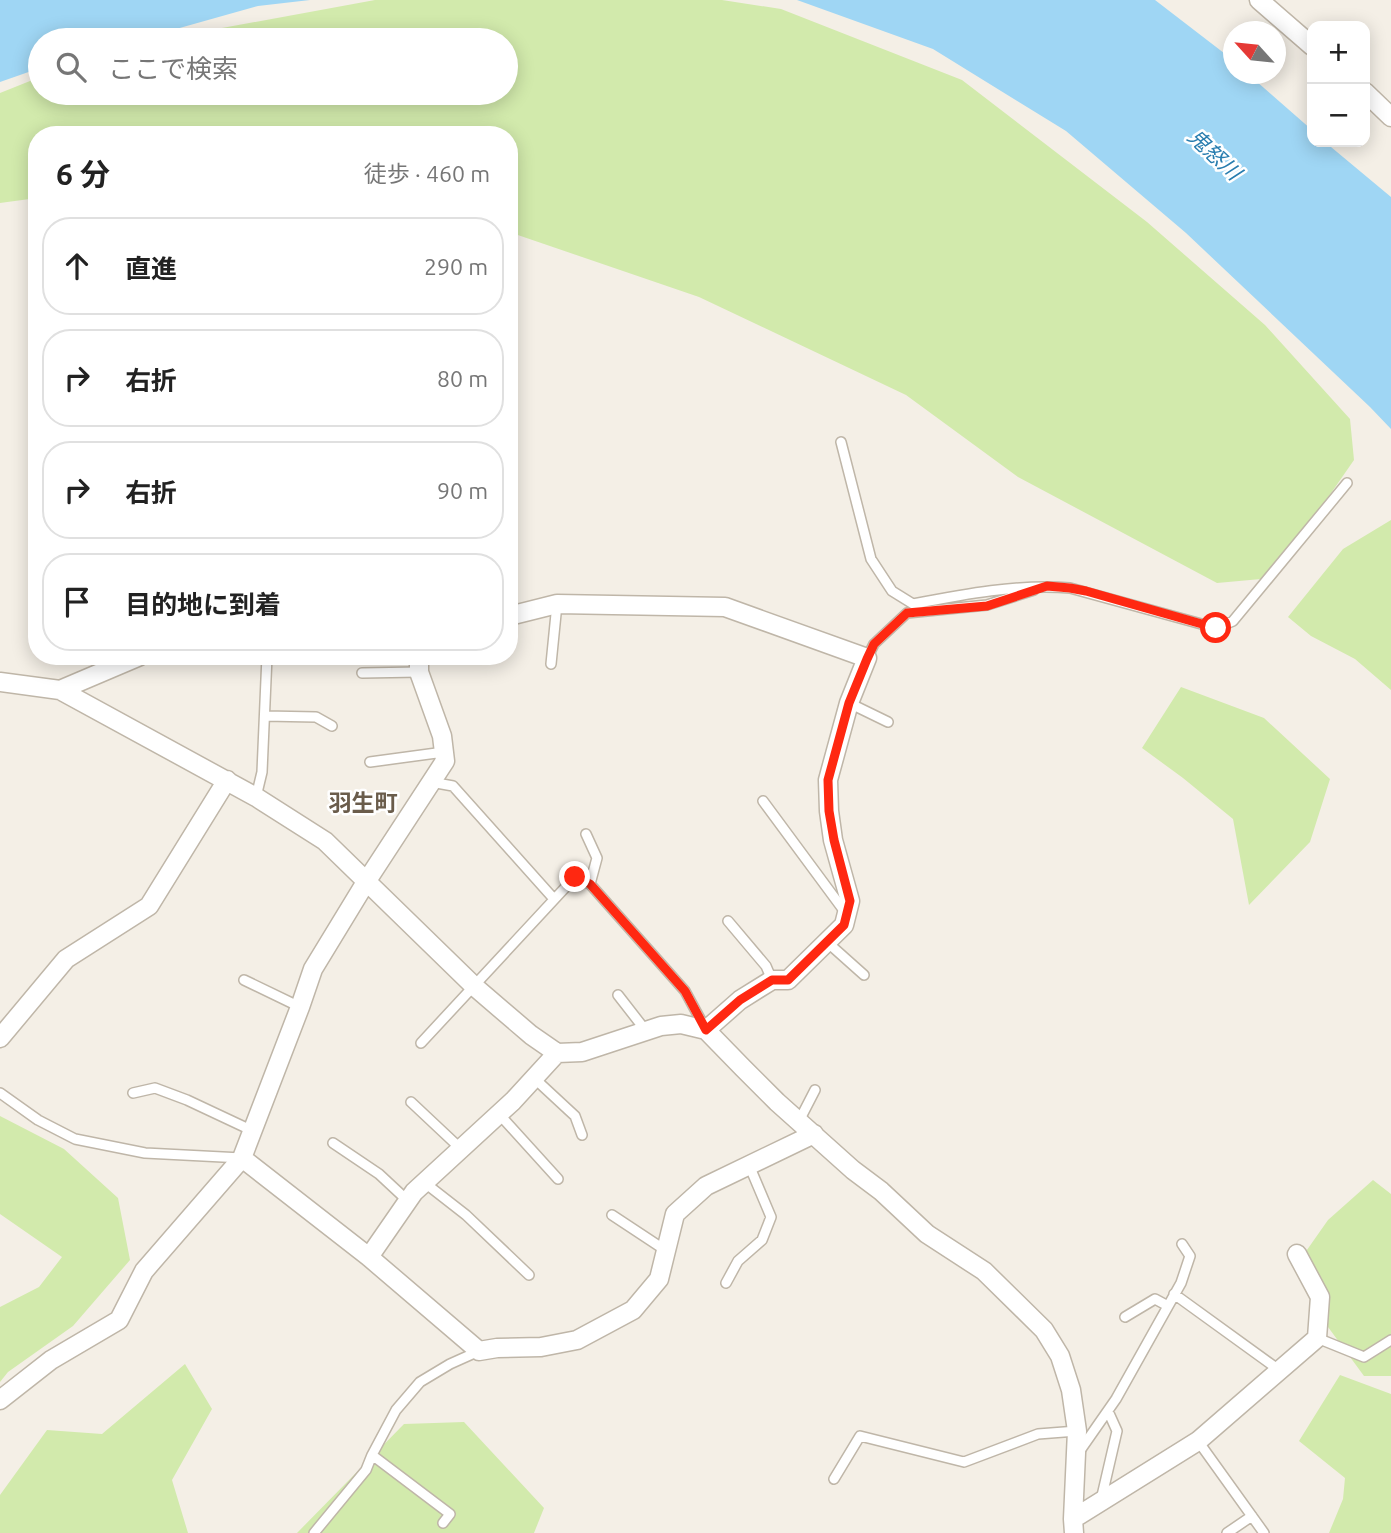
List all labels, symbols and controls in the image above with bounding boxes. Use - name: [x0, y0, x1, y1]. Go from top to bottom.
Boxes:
- north arrow: [1223, 21, 1286, 84]
- map controls: [1307, 21, 1370, 147]
- button: +: [1307, 21, 1370, 84]
- search box: [28, 28, 518, 105]
- icon: search: [52, 48, 90, 86]
- text: ここで検索: [108, 54, 238, 83]
- button: −: [1307, 84, 1370, 147]
- water label: 鬼怒川: [1184, 124, 1248, 186]
- text: 6 分: [56, 157, 110, 191]
- text: 徒歩 · 460 m: [364, 161, 490, 186]
- icon: ahead: [58, 247, 96, 285]
- text: 直進: [125, 254, 177, 283]
- text: 290 m: [424, 254, 488, 279]
- icon: right: [58, 359, 96, 397]
- text: 右折: [125, 366, 177, 395]
- text: 80 m: [437, 366, 488, 391]
- icon: right: [58, 471, 96, 509]
- text: 右折: [125, 478, 177, 507]
- text: 90 m: [437, 478, 488, 503]
- icon: arrive: [58, 583, 96, 621]
- text: 目的地に到着: [125, 590, 281, 619]
- route start: [1200, 612, 1231, 643]
- district label: 羽生町: [329, 790, 398, 815]
- route end: [559, 861, 590, 892]

